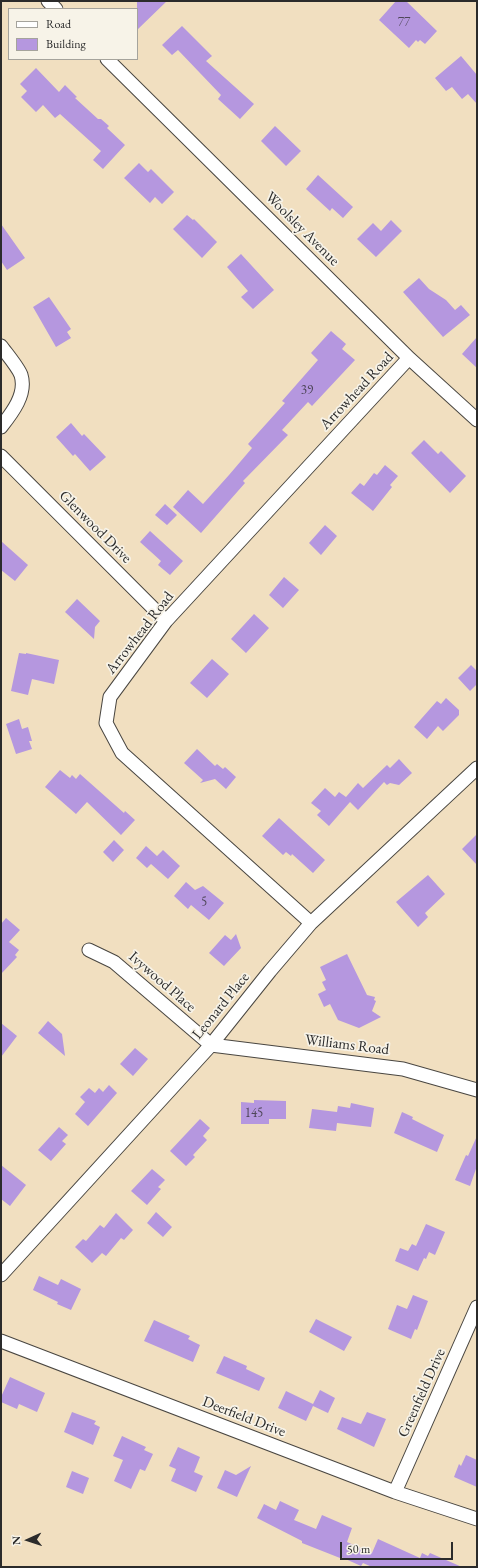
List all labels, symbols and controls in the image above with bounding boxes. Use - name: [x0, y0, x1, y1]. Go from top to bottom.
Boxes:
- legend: [8, 8, 138, 60]
- house number: 77: [398, 14, 410, 30]
- text: Road: [46, 16, 71, 32]
- text: Building: [46, 36, 86, 52]
- street label: Woolsley Avenue: [261, 188, 343, 270]
- street label: Arrowhead Road: [317, 349, 397, 433]
- house number: 39: [301, 382, 313, 398]
- street label: Glenwood Drive: [55, 487, 135, 567]
- street label: Arrowhead Road: [102, 588, 178, 678]
- house number: 5: [201, 894, 207, 910]
- street label: Ivywood Place: [125, 948, 199, 1016]
- street label: Leonard Place: [189, 969, 253, 1043]
- street label: Williams Road: [304, 1031, 390, 1059]
- house number: 145: [245, 1105, 263, 1121]
- street label: Greenfield Drive: [394, 1346, 450, 1440]
- street label: Deerfield Drive: [200, 1393, 288, 1441]
- north arrow: [8, 1520, 48, 1560]
- scale bar: [342, 1534, 455, 1560]
- text: N: [9, 1536, 23, 1545]
- text: 50 m: [347, 1541, 370, 1557]

